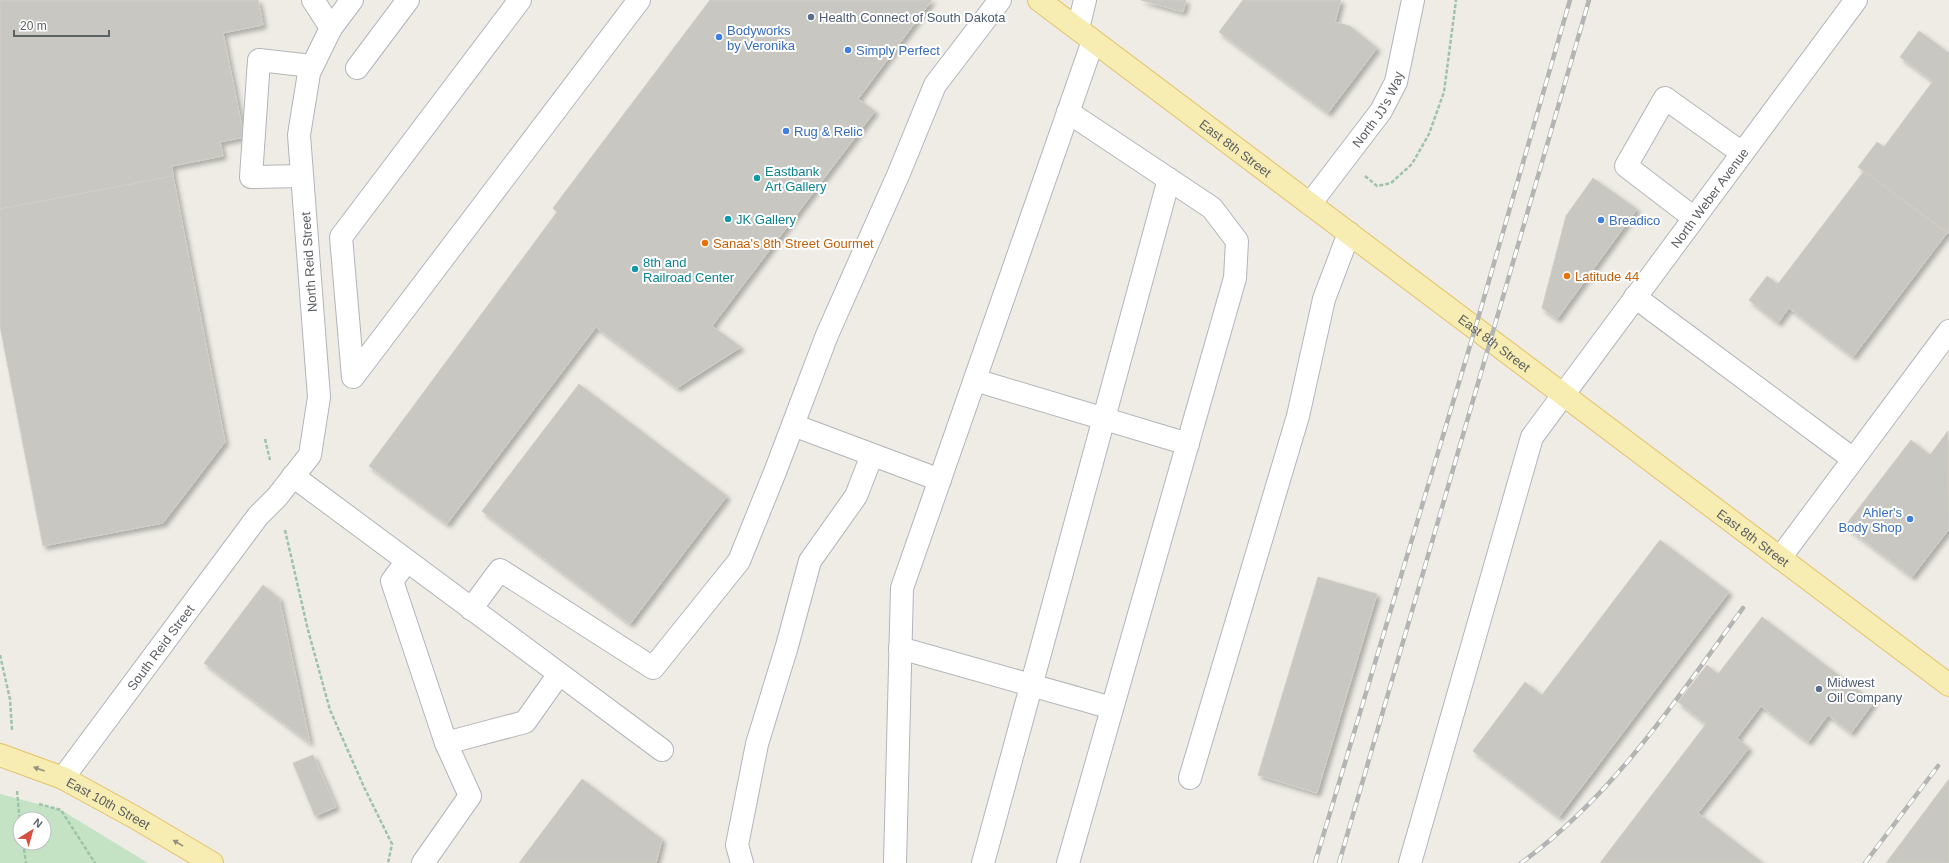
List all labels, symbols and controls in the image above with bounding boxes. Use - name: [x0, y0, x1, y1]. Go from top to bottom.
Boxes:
- place label: Health Connect of South Dakota: [819, 10, 1006, 25]
- scale bar: [14, 12, 109, 38]
- marker: Health Connect of South Dakota: [806, 12, 816, 22]
- text: 20 m: [20, 19, 47, 33]
- place label: Bodyworks by Veronika: [727, 23, 796, 53]
- marker: Bodyworks by Veronika: [714, 32, 724, 42]
- place label: Simply Perfect: [856, 43, 940, 58]
- marker: Simply Perfect: [843, 45, 853, 55]
- street label: North JJ's Way: [1349, 70, 1406, 150]
- street label: East 8th Street: [1197, 116, 1275, 180]
- place label: Rug & Relic: [794, 124, 863, 139]
- marker: Rug & Relic: [781, 126, 791, 136]
- street label: North Weber Avenue: [1668, 145, 1751, 251]
- place label: Eastbank Art Gallery: [765, 164, 827, 194]
- marker: Eastbank Art Gallery: [752, 173, 762, 183]
- street label: North Reid Street: [298, 211, 320, 313]
- place label: JK Gallery: [736, 212, 796, 227]
- place label: Breadico: [1609, 213, 1660, 228]
- marker: JK Gallery: [723, 214, 733, 224]
- marker: Breadico: [1596, 215, 1606, 225]
- place label: Sanaa's 8th Street Gourmet: [713, 236, 874, 251]
- marker: Sanaa's 8th Street Gourmet: [700, 238, 710, 248]
- place label: 8th and Railroad Center: [643, 255, 735, 285]
- marker: 8th and Railroad Center: [630, 264, 640, 274]
- place label: Latitude 44: [1575, 269, 1639, 284]
- marker: Latitude 44: [1562, 271, 1572, 281]
- street label: East 8th Street: [1455, 311, 1534, 375]
- place label: Ahler's Body Shop: [1838, 505, 1902, 535]
- street label: East 8th Street: [1714, 506, 1792, 570]
- marker: Ahler's Body Shop: [1905, 514, 1915, 524]
- street label: South Reid Street: [124, 601, 197, 693]
- place label: Midwest Oil Company: [1827, 675, 1903, 705]
- marker: Midwest Oil Company: [1814, 684, 1824, 694]
- one-way arrow: [32, 766, 44, 772]
- street label: East 10th Street: [64, 774, 153, 832]
- north arrow: [12, 811, 52, 851]
- text: N: [31, 816, 45, 830]
- one-way arrow: [173, 839, 183, 847]

